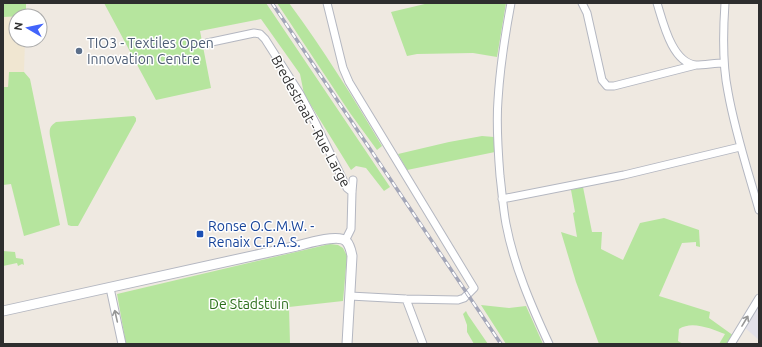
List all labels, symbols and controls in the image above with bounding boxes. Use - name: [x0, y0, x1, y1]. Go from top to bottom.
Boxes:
- north arrow: [8, 8, 48, 48]
- text: N: [12, 21, 25, 31]
- place label: TIO3 - Textiles Open Innovation Centre: [87, 35, 214, 67]
- marker: TIO3 - Textiles Open Innovation Centre: [74, 46, 84, 56]
- street label: Bredestraat - Rue Large: [268, 52, 354, 190]
- place label: Ronse O.C.M.W. - Renaix C.P.A.S.: [208, 218, 314, 250]
- marker: Ronse O.C.M.W. - Renaix C.P.A.S.: [195, 229, 205, 239]
- park label: De Stadstuin: [209, 296, 289, 312]
- one-way arrow: [112, 310, 120, 323]
- one-way arrow: [742, 315, 750, 327]

